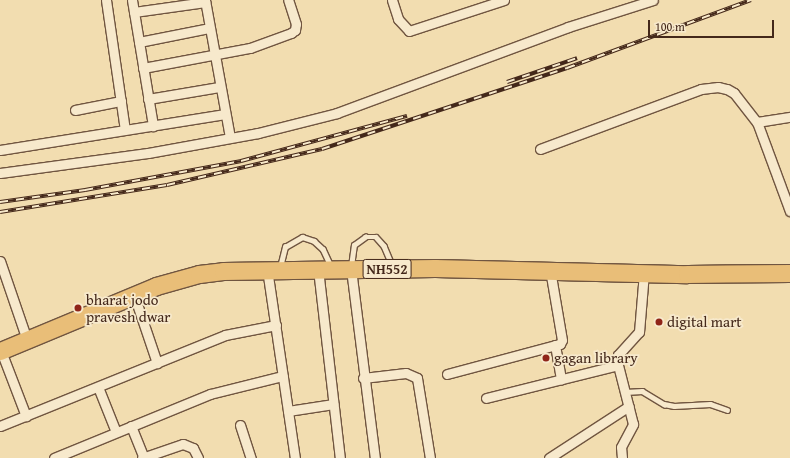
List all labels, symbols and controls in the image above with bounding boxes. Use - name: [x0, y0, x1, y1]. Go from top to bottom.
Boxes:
- scale bar: [650, 12, 776, 38]
- text: 100 m: [655, 18, 685, 35]
- road number: NH552: [362, 257, 412, 281]
- place label: bharat jodo pravesh dwar: [86, 290, 171, 325]
- marker: bharat jodo pravesh dwar: [73, 303, 83, 313]
- place label: digital mart: [667, 313, 742, 331]
- marker: digital mart: [654, 317, 664, 327]
- place label: gagan library: [554, 349, 638, 367]
- marker: gagan library: [541, 353, 551, 363]

